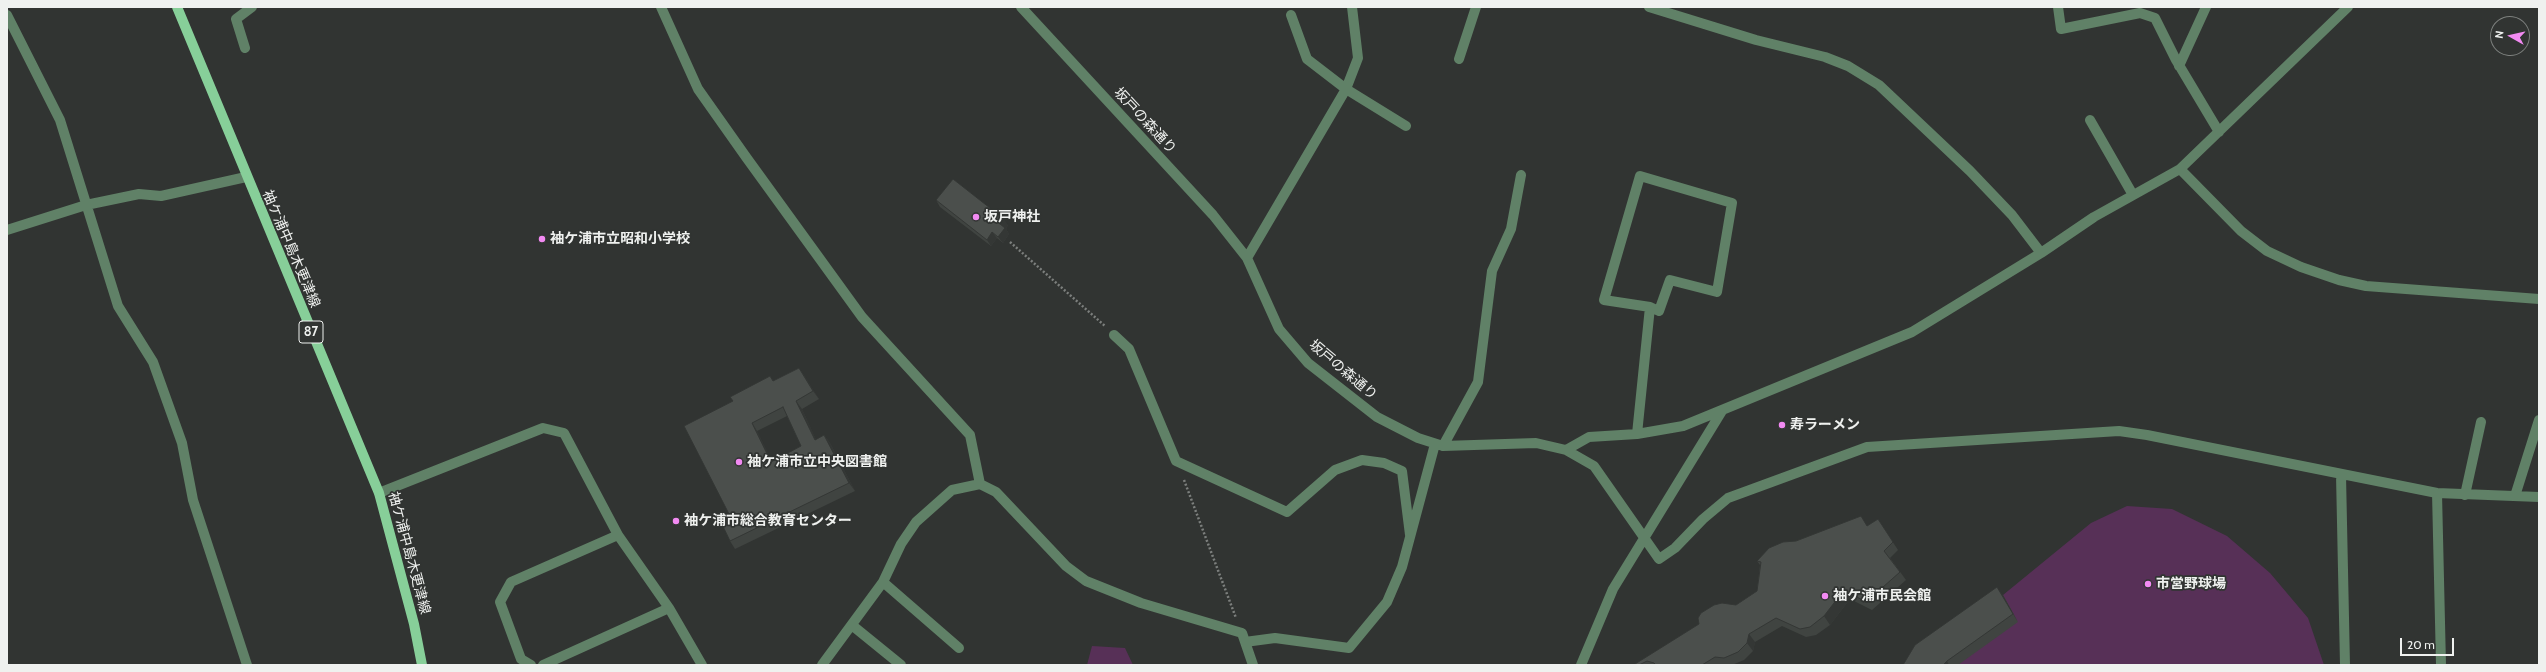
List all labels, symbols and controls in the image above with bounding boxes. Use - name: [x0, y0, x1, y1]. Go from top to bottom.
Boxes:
- north arrow: [2490, 16, 2530, 56]
- text: N: [2492, 30, 2507, 39]
- street label: 坂戸の森通り: [1110, 85, 1180, 157]
- street label: 袖ケ浦中島木更津線: [259, 188, 323, 310]
- place label: 坂戸神社: [984, 209, 1040, 225]
- marker: 坂戸神社: [971, 212, 981, 222]
- place label: 袖ケ浦市立昭和小学校: [550, 231, 690, 247]
- marker: 袖ケ浦市立昭和小学校: [537, 234, 547, 244]
- road number: 87: [299, 321, 323, 343]
- street label: 坂戸の森通り: [1305, 337, 1381, 403]
- place label: 寿ラーメン: [1790, 417, 1860, 433]
- marker: 寿ラーメン: [1777, 420, 1787, 430]
- place label: 袖ケ浦市立中央図書館: [747, 454, 887, 470]
- marker: 袖ケ浦市立中央図書館: [734, 457, 744, 467]
- street label: 袖ケ浦中島木更津線: [385, 490, 433, 616]
- place label: 袖ケ浦市総合教育センター: [684, 513, 852, 529]
- marker: 袖ケ浦市総合教育センター: [671, 516, 681, 526]
- place label: 市営野球場: [2156, 576, 2226, 592]
- marker: 市営野球場: [2143, 579, 2153, 589]
- place label: 袖ケ浦市民会館: [1833, 588, 1931, 604]
- marker: 袖ケ浦市民会館: [1820, 591, 1830, 601]
- scale bar: [2402, 630, 2456, 656]
- text: 20 m: [2407, 637, 2435, 652]

